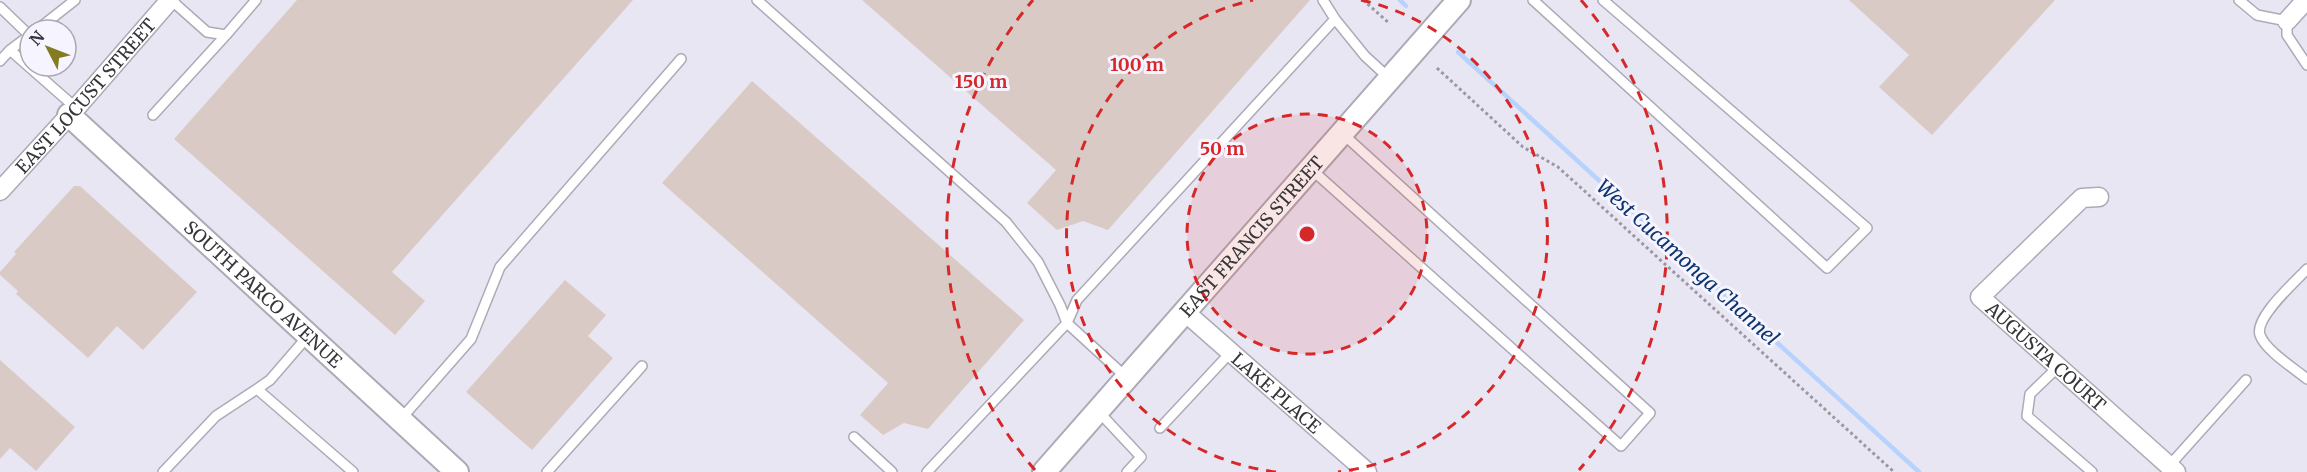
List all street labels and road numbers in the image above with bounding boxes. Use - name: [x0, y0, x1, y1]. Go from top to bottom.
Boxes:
- street label: EAST LOCUST STREET: [10, 13, 161, 178]
- street label: EAST FRANCIS STREET: [1174, 151, 1329, 321]
- street label: SOUTH PARCO AVENUE: [179, 215, 348, 373]
- street label: AUGUSTA COURT: [1981, 296, 2111, 416]
- street label: LAKE PLACE: [1227, 347, 1327, 438]

